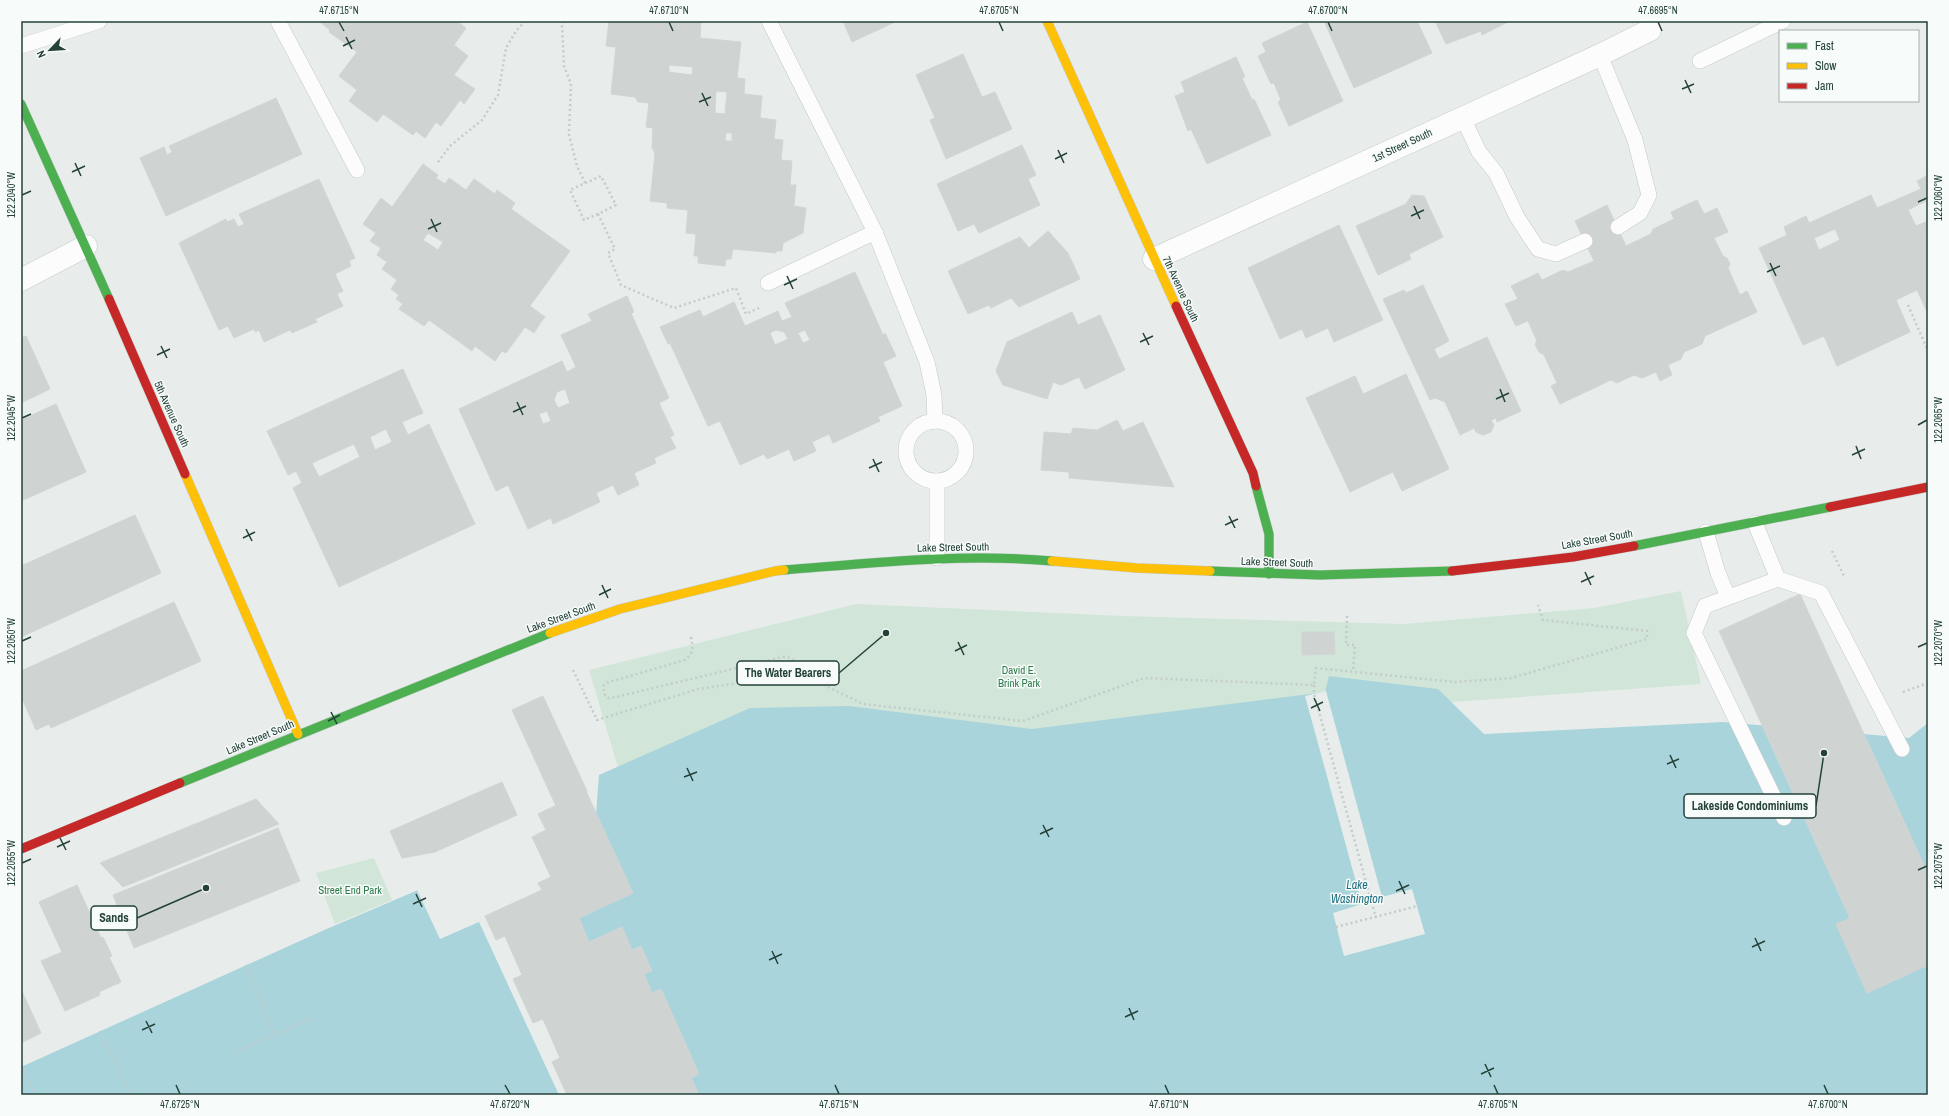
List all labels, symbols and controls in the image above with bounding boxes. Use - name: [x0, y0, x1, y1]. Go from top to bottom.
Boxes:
- text: 47.6715°N: [319, 4, 359, 17]
- text: 47.6710°N: [649, 4, 689, 17]
- text: 47.6705°N: [979, 4, 1019, 17]
- text: 47.6700°N: [1308, 4, 1348, 17]
- text: 47.6695°N: [1638, 4, 1678, 17]
- north arrow: [30, 30, 70, 70]
- legend: [1779, 30, 1919, 102]
- text: Fast: [1815, 38, 1834, 54]
- text: N: [33, 48, 49, 60]
- text: Slow: [1815, 58, 1837, 74]
- text: Jam: [1815, 78, 1834, 94]
- street label: 1st Street South: [1370, 125, 1434, 165]
- text: 122.2040°W: [5, 172, 18, 218]
- text: 122.2060°W: [1932, 175, 1945, 221]
- street label: 7th Avenue South: [1160, 254, 1202, 324]
- street label: 5th Avenue South: [151, 379, 193, 449]
- text: 122.2045°W: [5, 395, 18, 441]
- text: 122.2065°W: [1932, 397, 1945, 443]
- street label: Lake Street South: [1560, 526, 1634, 552]
- street label: Lake Street South: [917, 539, 989, 555]
- street label: Lake Street South: [1241, 554, 1313, 570]
- street label: Lake Street South: [525, 598, 597, 636]
- text: 122.2050°W: [5, 618, 18, 664]
- text: 122.2070°W: [1932, 620, 1945, 666]
- callout: The Water Bearers: [737, 661, 839, 685]
- park label: David E. Brink Park: [998, 663, 1041, 690]
- text: The Water Bearers: [745, 665, 832, 681]
- street label: Lake Street South: [224, 716, 296, 758]
- callout: Lakeside Condominiums: [1684, 794, 1816, 818]
- text: Lakeside Condominiums: [1692, 798, 1809, 814]
- text: 122.2055°W: [5, 840, 18, 886]
- text: 122.2075°W: [1932, 843, 1945, 889]
- water label: Lake Washington: [1331, 877, 1383, 907]
- park label: Street End Park: [318, 883, 382, 897]
- callout: Sands: [91, 906, 137, 930]
- text: Sands: [99, 910, 129, 926]
- text: 47.6725°N: [160, 1098, 200, 1111]
- text: 47.6720°N: [490, 1098, 530, 1111]
- text: 47.6715°N: [819, 1098, 859, 1111]
- text: 47.6710°N: [1149, 1098, 1189, 1111]
- text: 47.6705°N: [1478, 1098, 1518, 1111]
- text: 47.6700°N: [1808, 1098, 1848, 1111]

